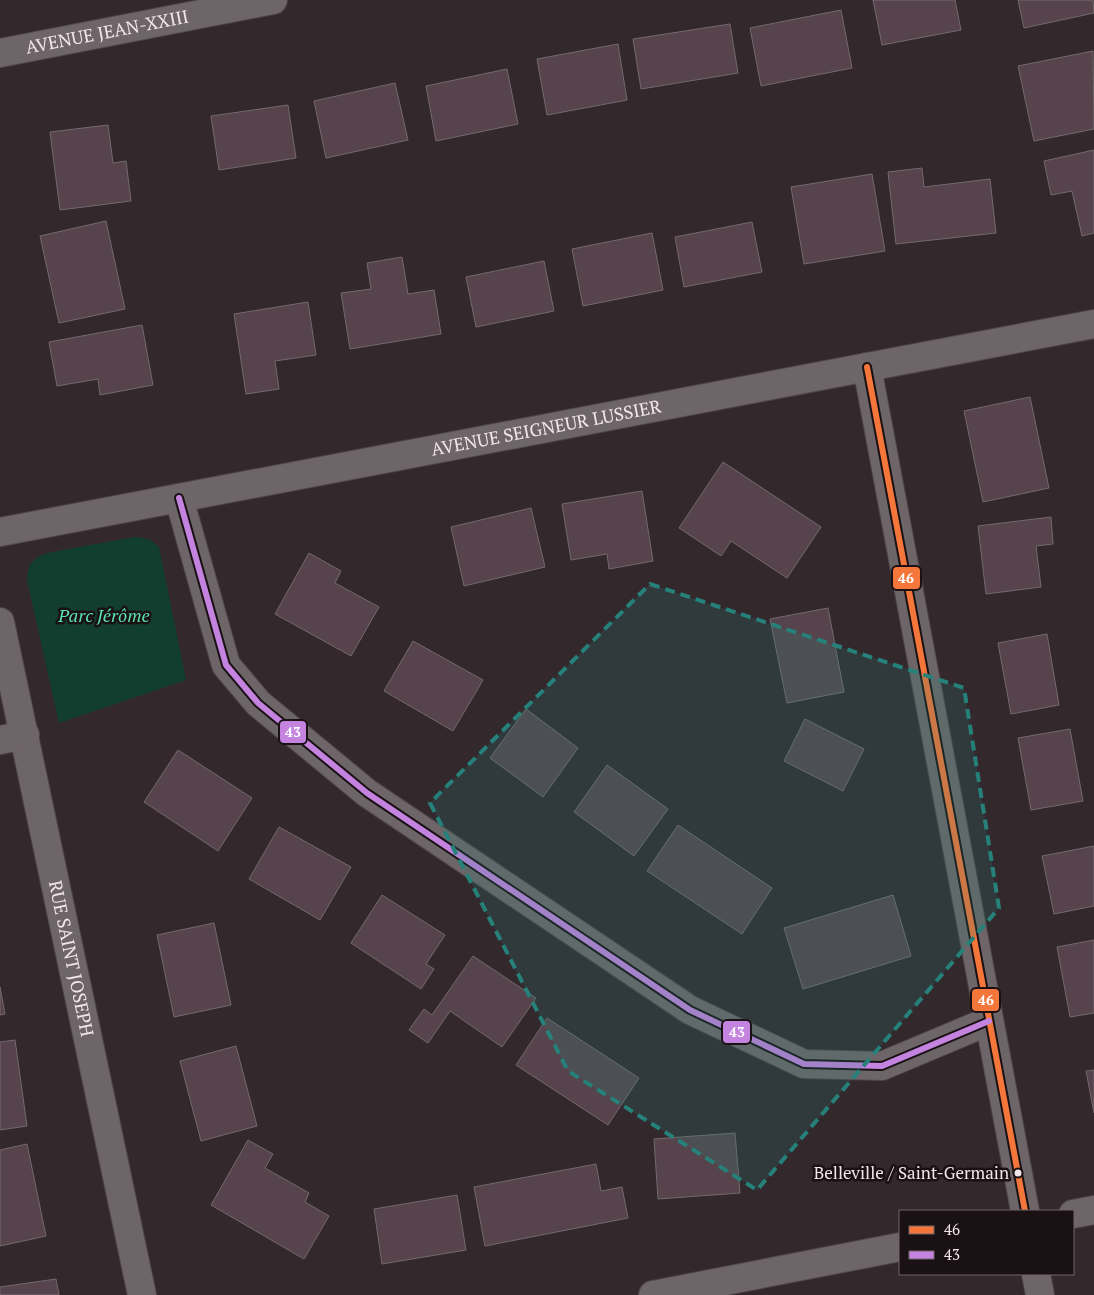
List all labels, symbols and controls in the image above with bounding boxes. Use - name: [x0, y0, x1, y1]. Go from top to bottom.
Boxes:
- street label: AVENUE JEAN-XXIII: [23, 4, 190, 59]
- street label: AVENUE SEIGNEUR LUSSIER: [429, 393, 663, 461]
- line badge: 46: [892, 566, 921, 590]
- text: 46: [898, 568, 914, 587]
- park label: Parc Jérôme: [57, 603, 150, 627]
- line badge: 43: [279, 720, 307, 744]
- text: 43: [285, 722, 301, 741]
- street label: RUE SAINT JOSEPH: [44, 878, 100, 1039]
- line badge: 46: [971, 988, 1000, 1012]
- text: 46: [978, 990, 994, 1009]
- line badge: 43: [722, 1020, 751, 1044]
- text: 43: [729, 1022, 745, 1041]
- place label: Belleville / Saint-Germain: [814, 1161, 1009, 1184]
- marker: Belleville / Saint-Germain: [1013, 1168, 1023, 1178]
- legend: [899, 1210, 1074, 1275]
- text: 46: [944, 1219, 960, 1239]
- text: 43: [944, 1244, 960, 1264]

